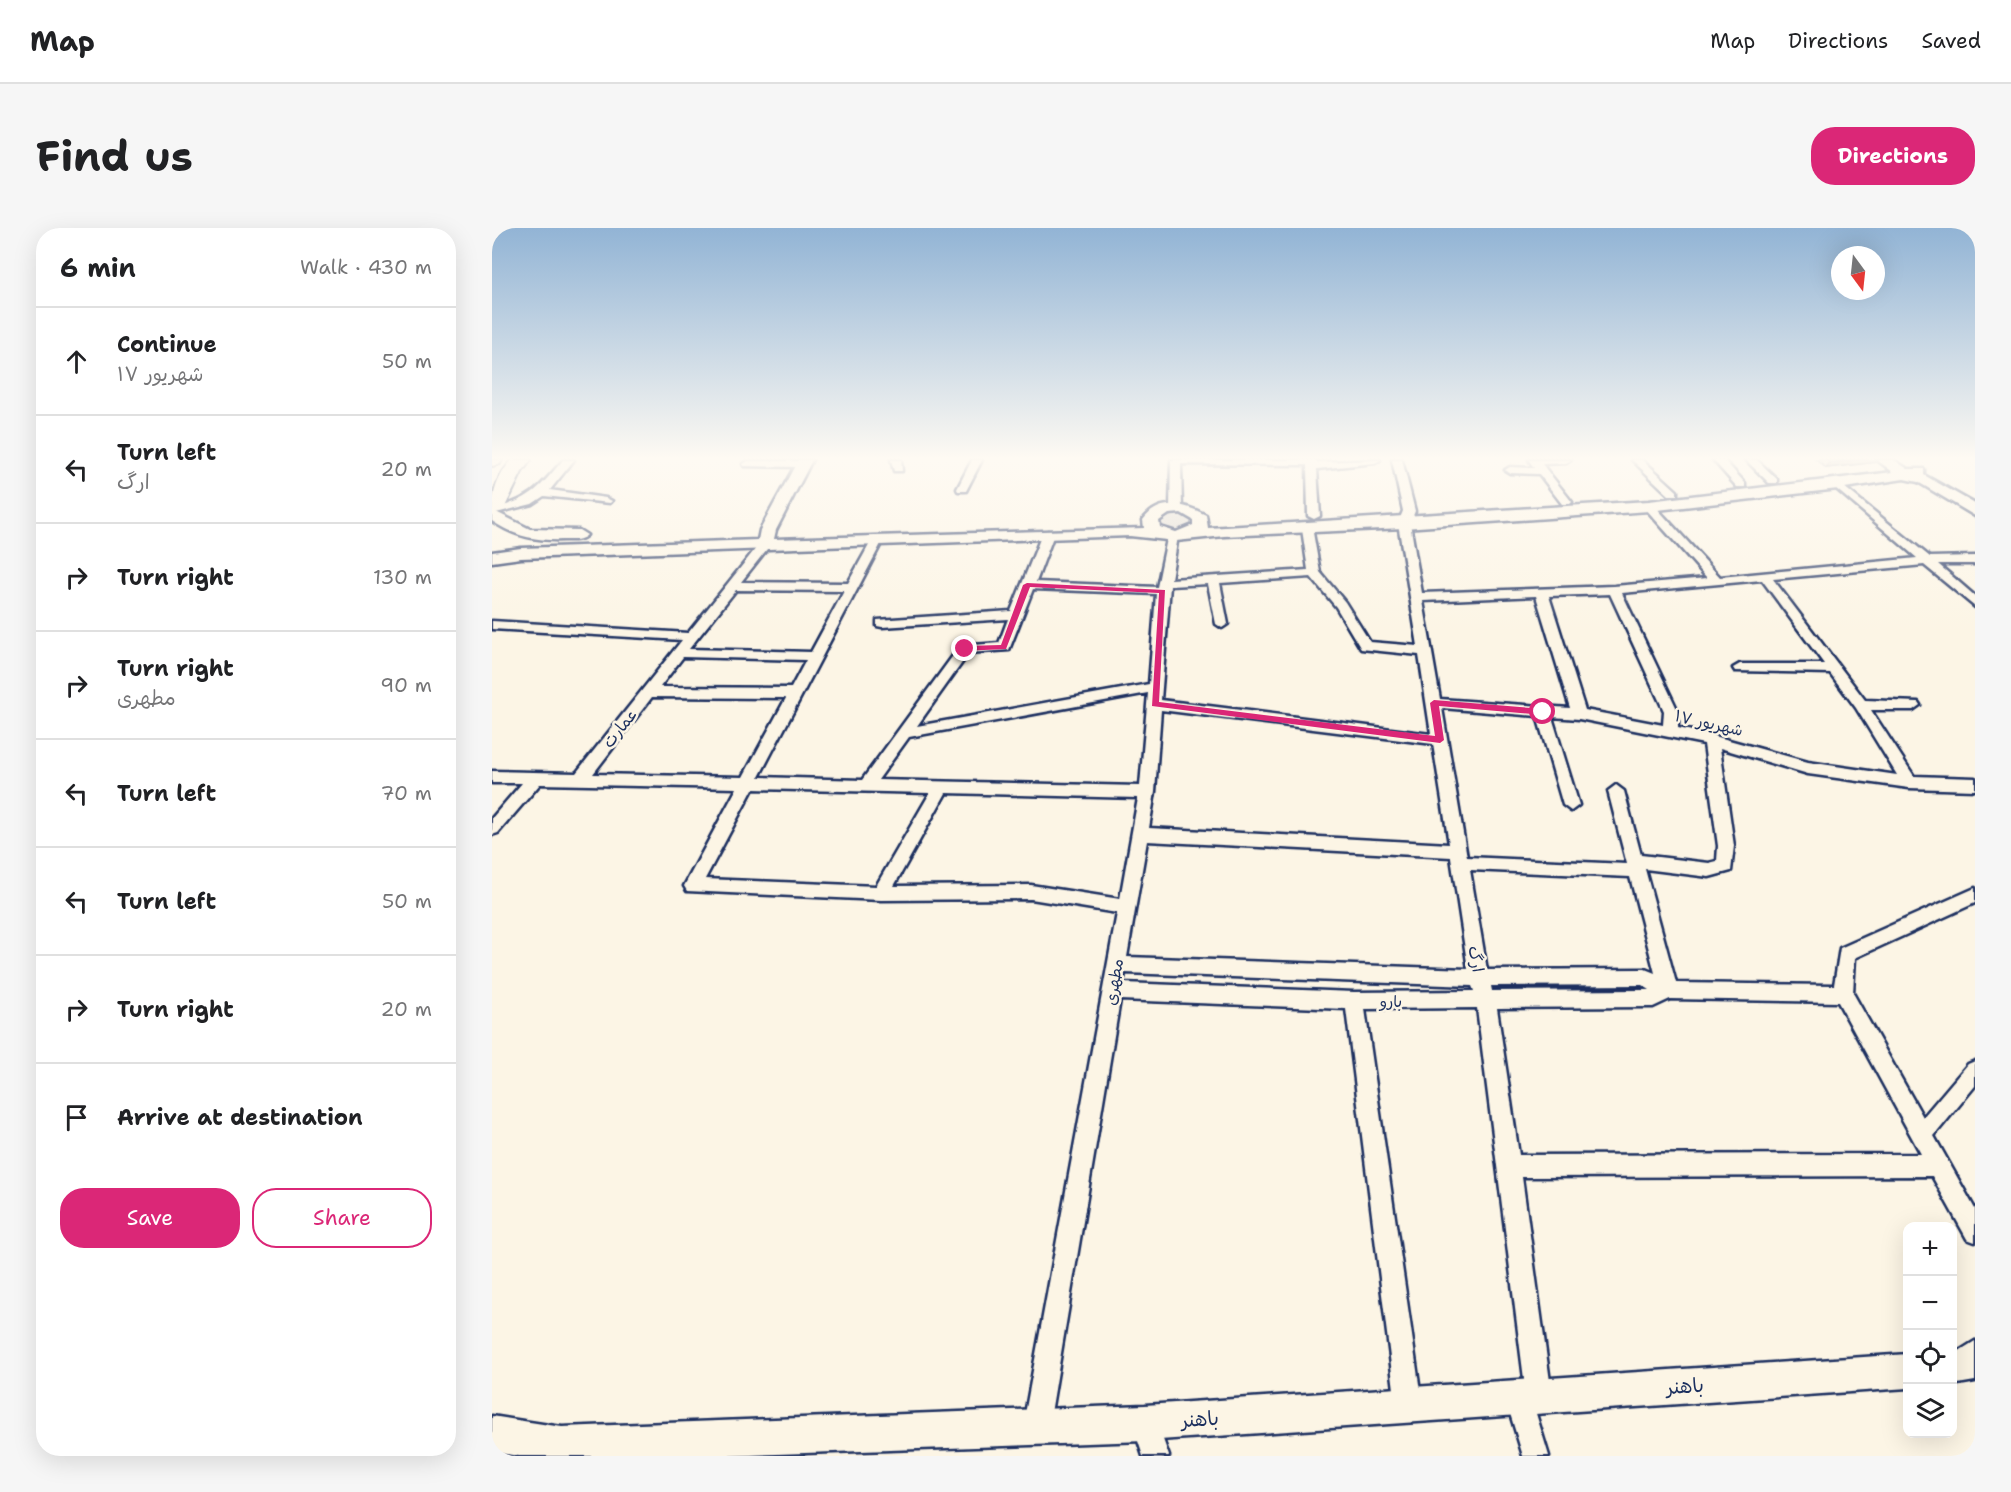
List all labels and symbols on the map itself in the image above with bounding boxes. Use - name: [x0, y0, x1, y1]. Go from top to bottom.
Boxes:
- north arrow: [1831, 246, 1885, 300]
- route end: [951, 635, 977, 661]
- route start: [1529, 698, 1555, 724]
- street label: عمارت: [598, 704, 642, 752]
- street label: ۱۷ شهریور: [1673, 705, 1745, 741]
- street label: ارگ: [1463, 944, 1489, 974]
- street label: مطهری: [1100, 957, 1128, 1007]
- street label: بارو: [1378, 991, 1402, 1012]
- street label: باهنر: [1663, 1372, 1705, 1400]
- street label: باهنر: [1178, 1405, 1220, 1433]

